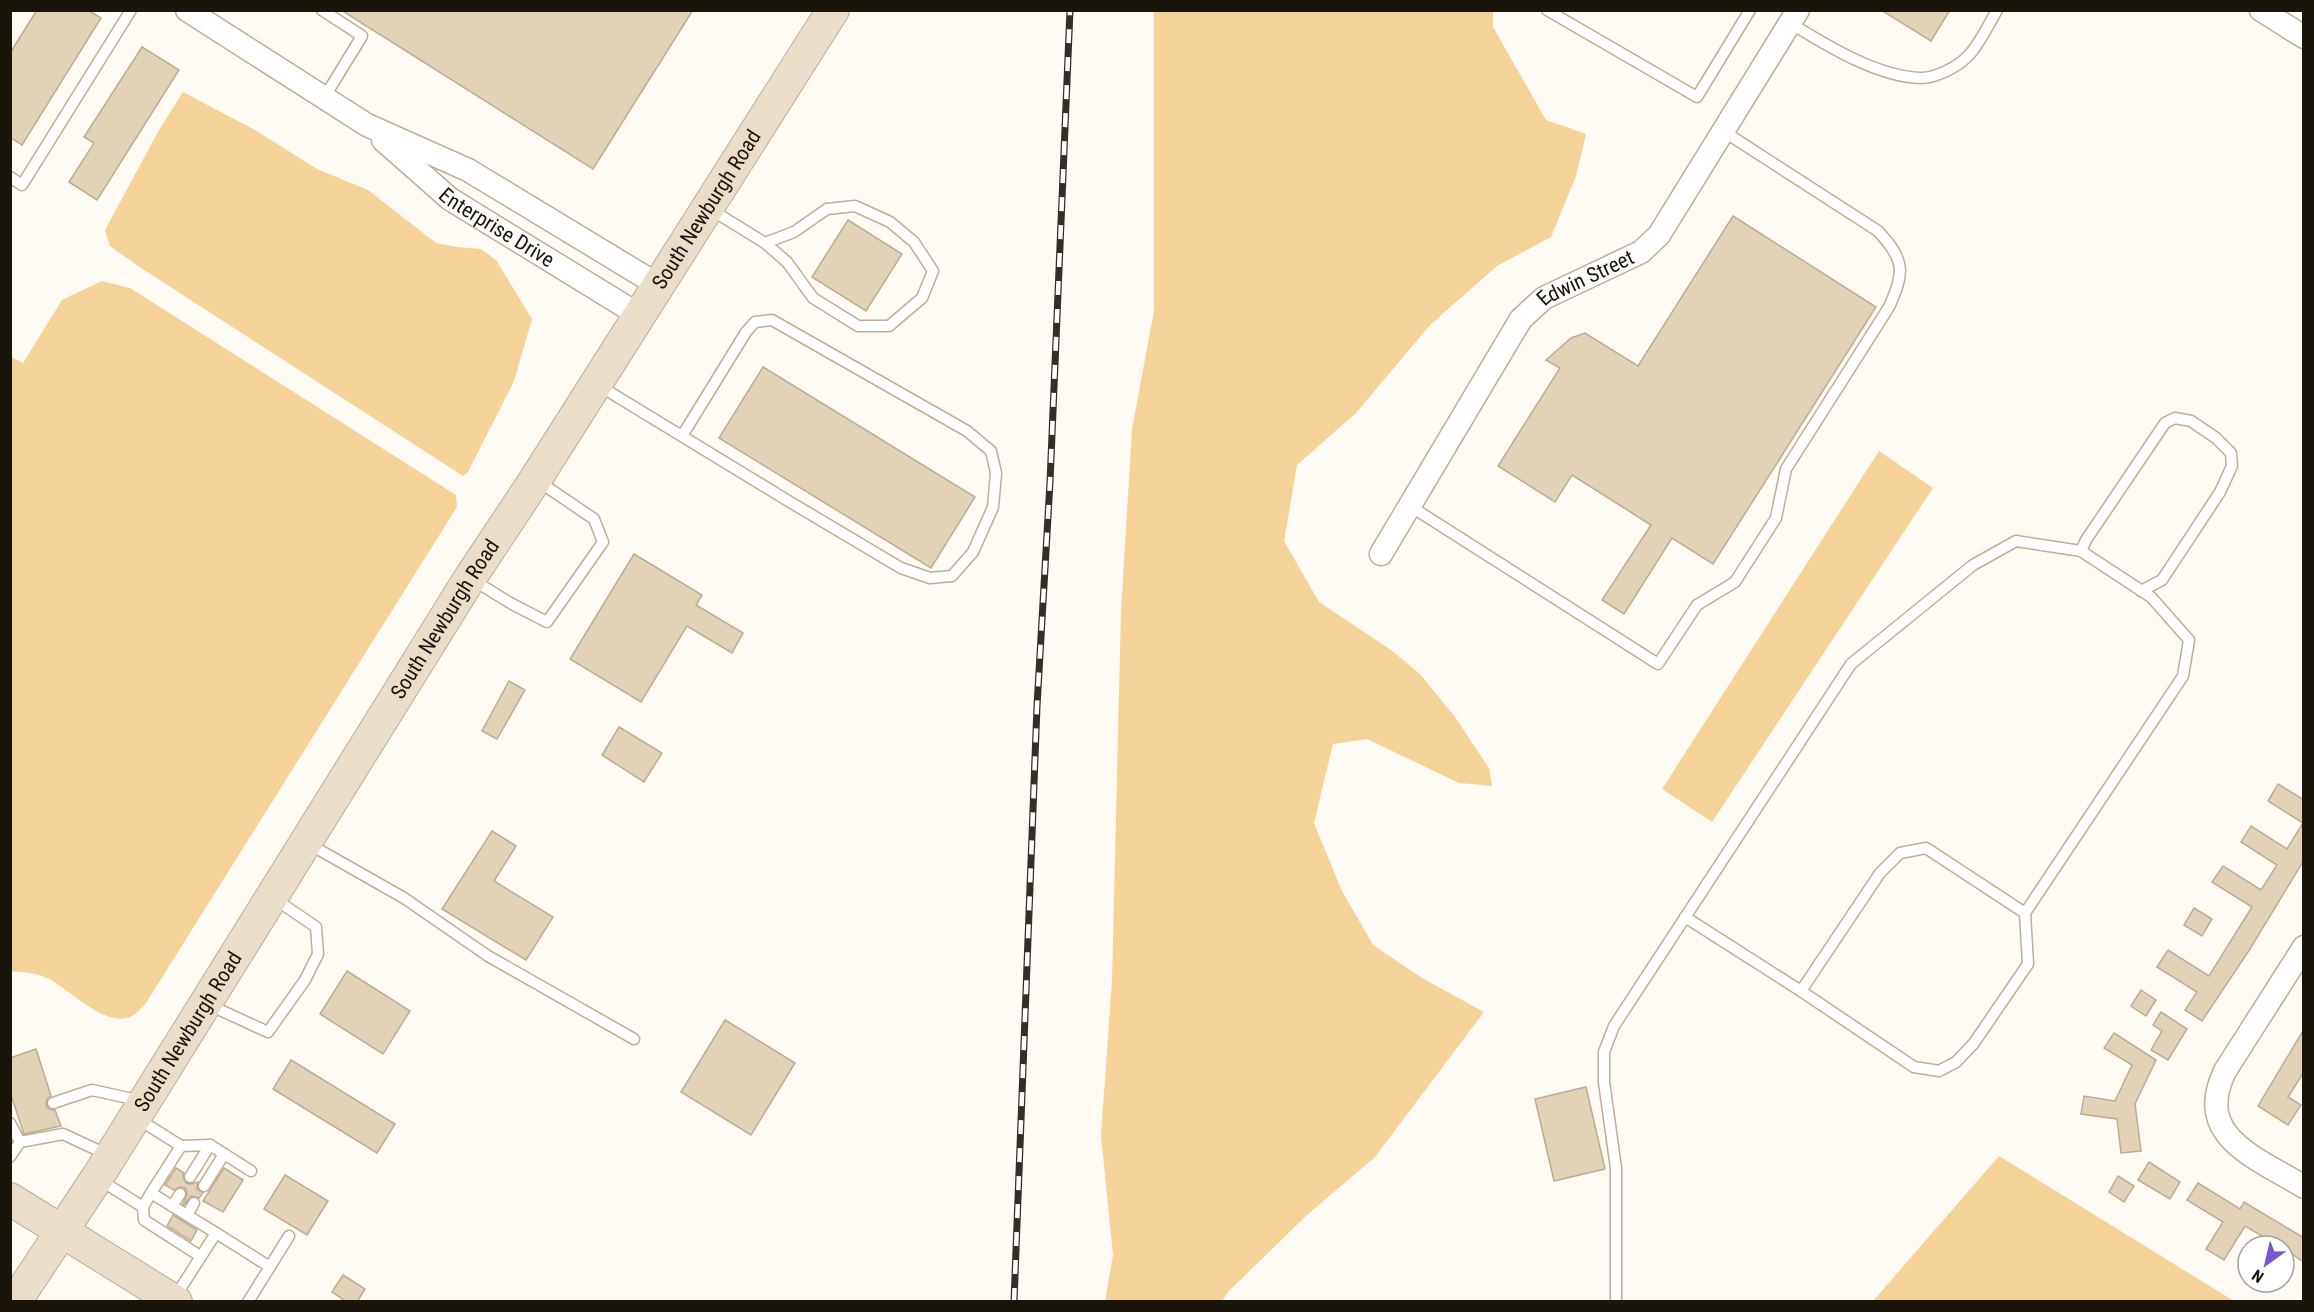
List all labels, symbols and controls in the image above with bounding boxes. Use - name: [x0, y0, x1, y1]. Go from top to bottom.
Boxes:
- street label: South Newburgh Road: [647, 126, 766, 293]
- street label: Enterprise Drive: [434, 183, 559, 272]
- street label: Edwin Street: [1532, 245, 1638, 310]
- street label: South Newburgh Road: [386, 535, 504, 703]
- street label: South Newburgh Road: [129, 947, 247, 1116]
- north arrow: [2236, 1234, 2296, 1294]
- text: N: [2249, 1265, 2267, 1287]

